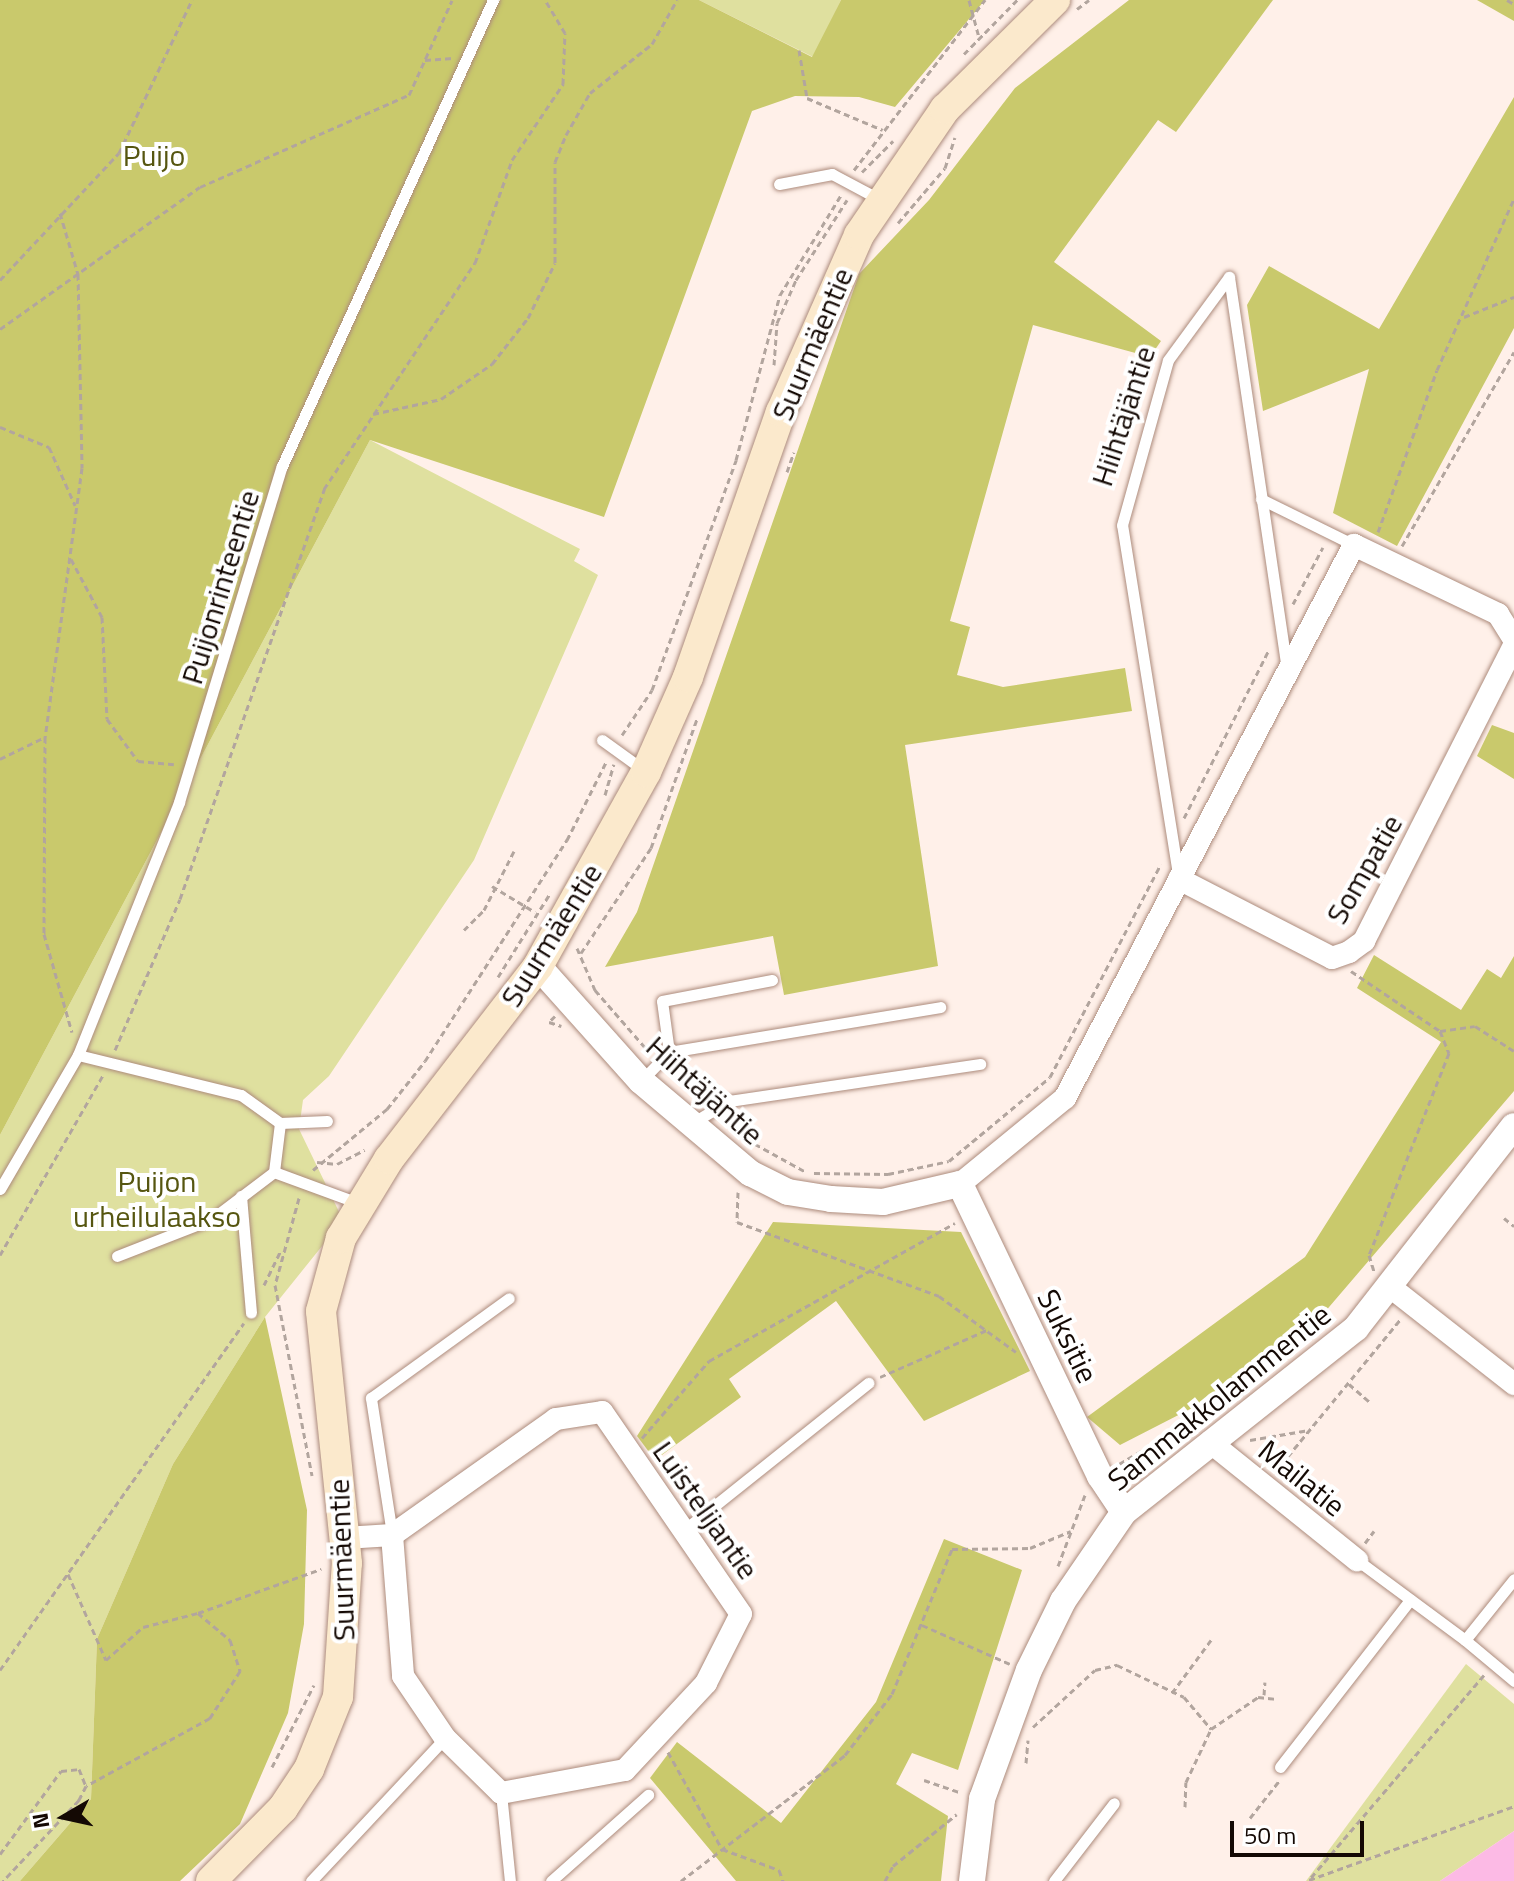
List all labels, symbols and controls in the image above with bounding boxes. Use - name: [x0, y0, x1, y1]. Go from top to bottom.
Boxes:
- park label: Puijo: [123, 137, 185, 173]
- street label: Suurmäentie: [764, 262, 860, 426]
- street label: Hiihtäjäntie: [1084, 342, 1162, 490]
- street label: Puijonrinteentie: [173, 486, 267, 688]
- street label: Sompatie: [1318, 808, 1410, 930]
- street label: Suurmäentie: [493, 857, 609, 1013]
- street label: Hiihtäjäntie: [639, 1028, 771, 1152]
- park label: Puijon urheilulaakso: [73, 1163, 241, 1234]
- street label: Suksitie: [1030, 1283, 1106, 1389]
- street label: Sammakkolammentie: [1100, 1296, 1338, 1498]
- street label: Mailatie: [1251, 1432, 1353, 1524]
- street label: Luistelijantie: [645, 1434, 767, 1586]
- street label: Suurmäentie: [320, 1478, 362, 1642]
- north arrow: [24, 1777, 104, 1857]
- scale bar: [1234, 1805, 1368, 1855]
- text: N: [22, 1811, 58, 1831]
- text: 50 m: [1244, 1817, 1296, 1853]

